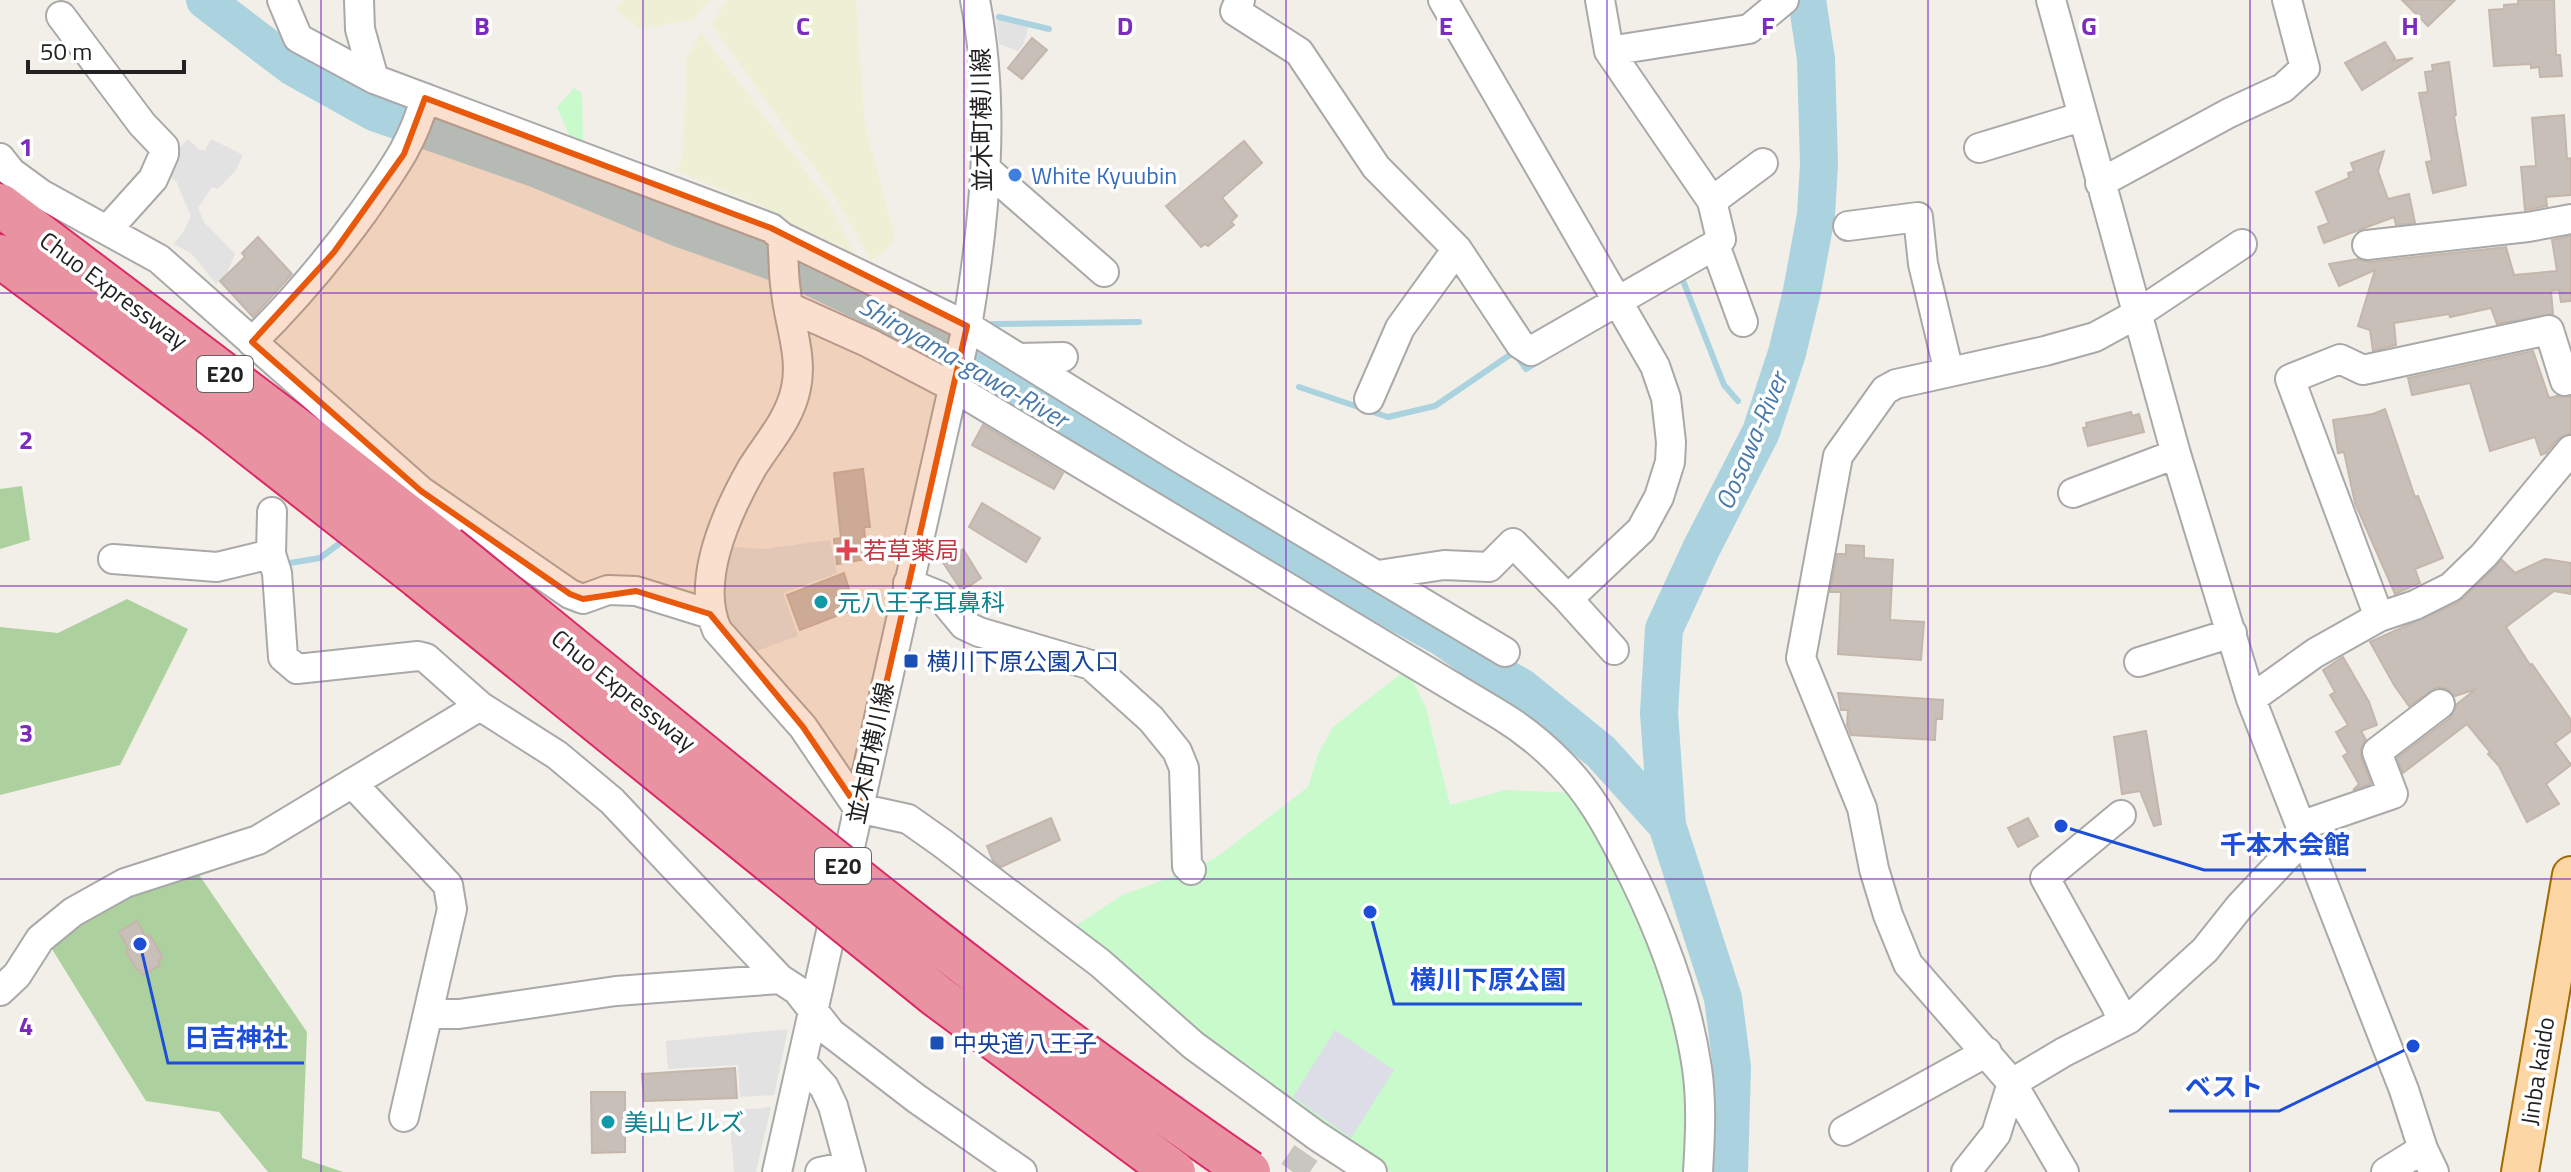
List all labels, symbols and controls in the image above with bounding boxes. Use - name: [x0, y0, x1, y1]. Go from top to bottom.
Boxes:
- text: B: [474, 6, 490, 45]
- text: C: [796, 6, 810, 45]
- text: D: [1117, 6, 1133, 45]
- text: E: [1439, 6, 1453, 45]
- text: F: [1761, 6, 1775, 45]
- text: G: [2081, 6, 2097, 45]
- text: H: [2401, 6, 2419, 45]
- scale bar: [28, 24, 184, 74]
- text: 50 m: [40, 33, 92, 69]
- street label: 並木町横川線: [962, 48, 1000, 192]
- text: 1: [19, 127, 33, 166]
- place label: White Kyuubin: [1031, 157, 1177, 193]
- marker: White Kyuubin: [1006, 166, 1024, 184]
- street label: Chuo Expressway: [32, 222, 196, 358]
- water label: Shiroyama-gawa-River: [852, 286, 1078, 439]
- road number: E20: [197, 356, 253, 392]
- water label: Oosawa-River: [1705, 364, 1798, 516]
- text: 2: [19, 420, 33, 459]
- place label: 若草薬局: [863, 532, 959, 568]
- marker: 若草薬局: [838, 541, 856, 559]
- place label: 元八王子耳鼻科: [837, 584, 1005, 620]
- marker: 元八王子耳鼻科: [812, 593, 830, 611]
- street label: Chuo Expressway: [544, 620, 705, 760]
- place label: 横川下原公園入口: [927, 643, 1119, 679]
- marker: 横川下原公園入口: [902, 652, 920, 670]
- street label: 並木町横川線: [837, 679, 903, 827]
- text: 3: [19, 713, 33, 752]
- callout: 千本木会館: [2204, 820, 2366, 870]
- text: 千本木会館: [2220, 825, 2350, 864]
- road number: E20: [815, 848, 871, 884]
- callout: 横川下原公園: [1394, 954, 1582, 1004]
- text: 横川下原公園: [1410, 960, 1566, 999]
- text: 4: [19, 1006, 33, 1045]
- callout: 日吉神社: [168, 1013, 304, 1063]
- street label: Jinba kaido: [2511, 1014, 2563, 1128]
- text: 日吉神社: [184, 1018, 288, 1057]
- place label: 中央道八王子: [953, 1025, 1097, 1061]
- marker: 中央道八王子: [928, 1034, 946, 1052]
- callout: ベスト: [2169, 1061, 2279, 1111]
- text: ベスト: [2185, 1067, 2263, 1106]
- place label: 美山ヒルズ: [624, 1104, 744, 1140]
- marker: 美山ヒルズ: [599, 1113, 617, 1131]

